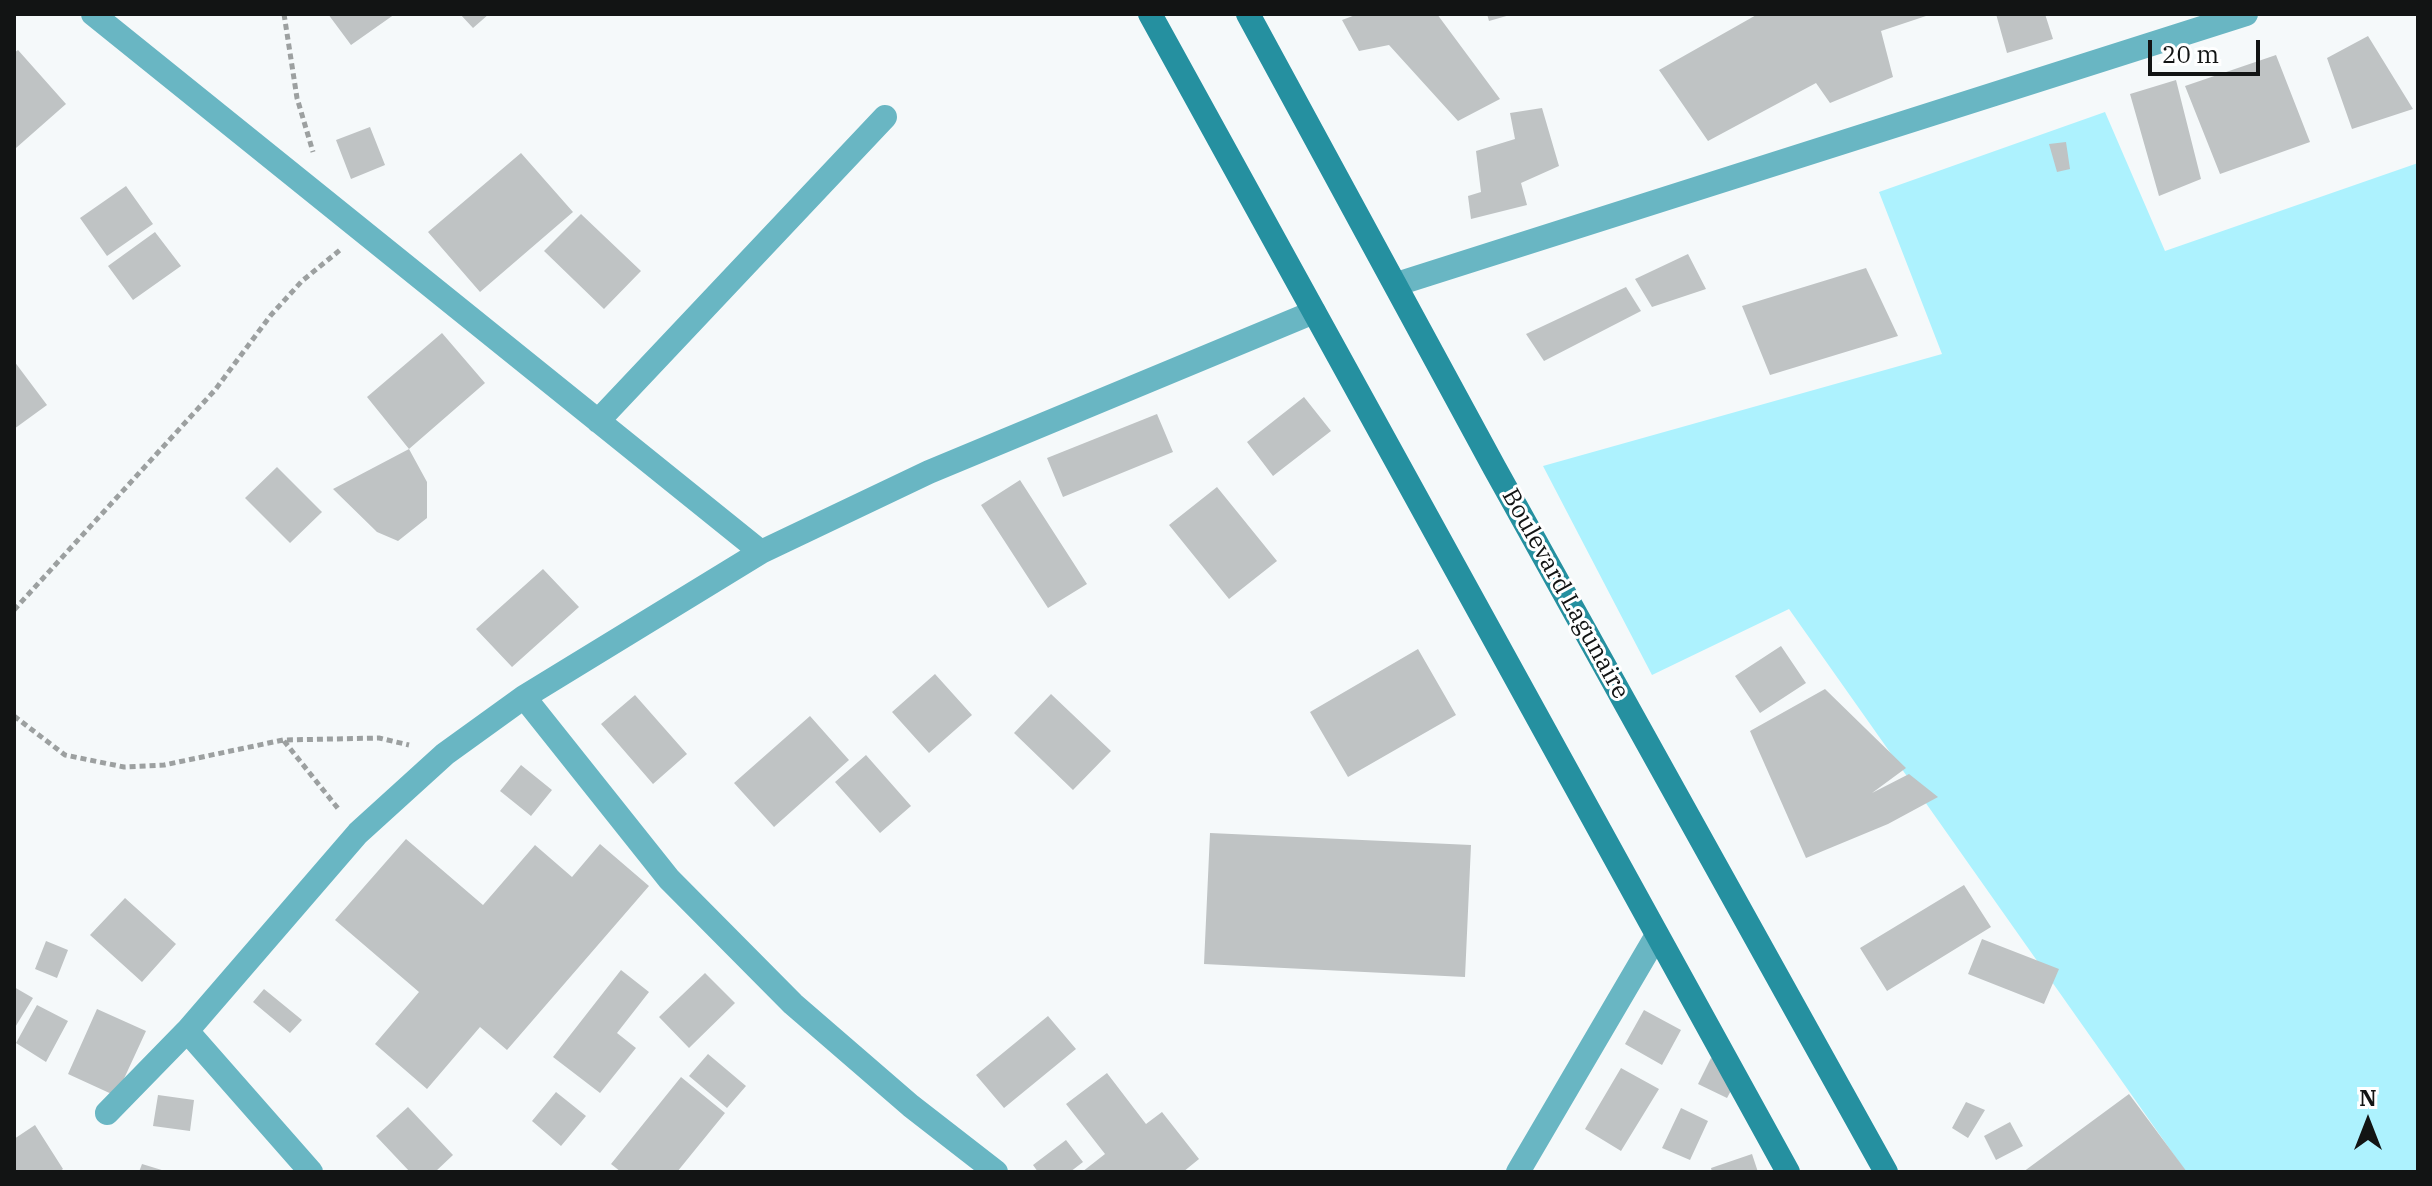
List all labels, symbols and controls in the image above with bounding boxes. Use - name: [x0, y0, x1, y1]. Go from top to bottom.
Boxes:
- scale bar: [2152, 24, 2264, 74]
- text: 20 m: [2162, 38, 2219, 70]
- street label: Boulevard Lagunaire: [1495, 484, 1635, 704]
- north arrow: [2328, 1082, 2408, 1162]
- text: N: [2359, 1083, 2377, 1112]

